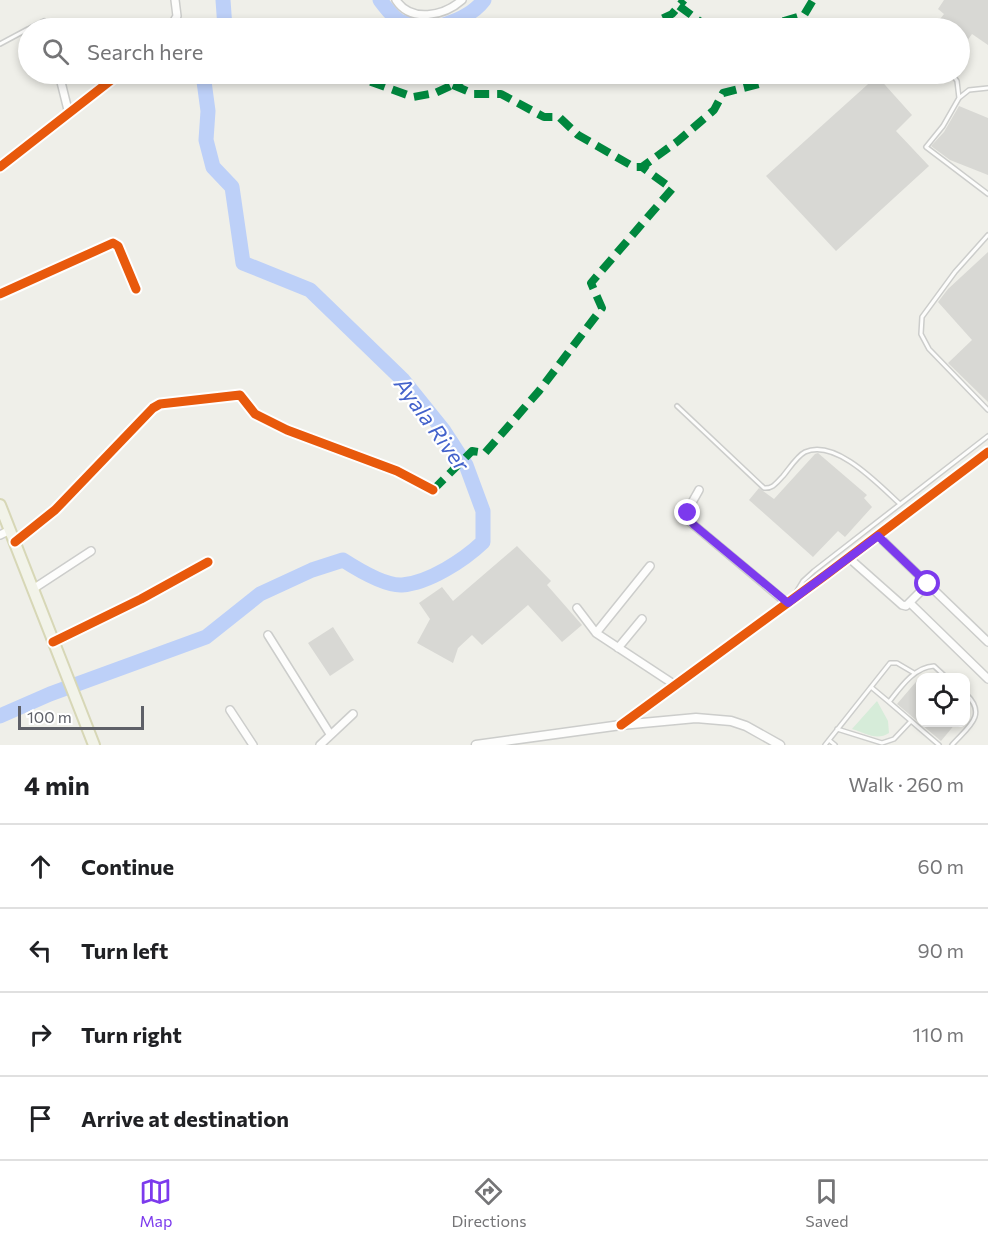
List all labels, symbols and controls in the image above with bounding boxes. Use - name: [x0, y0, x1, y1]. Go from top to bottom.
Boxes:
- search box: [18, 18, 970, 84]
- icon: search: [39, 35, 72, 68]
- text: Search here: [87, 38, 203, 65]
- water label: Ayala River: [389, 371, 476, 477]
- route end: [674, 499, 700, 525]
- route start: [914, 570, 940, 596]
- map controls: [916, 673, 970, 727]
- button: locate: [916, 673, 970, 727]
- scale bar: [18, 703, 144, 730]
- text: 100 m: [27, 707, 72, 726]
- text: 4 min: [24, 769, 90, 800]
- text: Walk · 260 m: [848, 772, 964, 796]
- icon: ahead: [24, 850, 57, 883]
- text: Continue: [81, 853, 174, 880]
- text: 60 m: [918, 854, 964, 878]
- icon: left: [24, 934, 57, 967]
- text: Turn left: [81, 937, 168, 964]
- text: 90 m: [918, 938, 964, 962]
- icon: right: [24, 1018, 57, 1051]
- text: Turn right: [81, 1021, 182, 1048]
- text: 110 m: [913, 1022, 964, 1046]
- icon: arrive: [24, 1102, 57, 1135]
- text: Arrive at destination: [81, 1105, 289, 1132]
- tab: Map: [139, 1175, 172, 1230]
- tab: Directions: [451, 1175, 526, 1230]
- tab: Saved: [805, 1175, 849, 1230]

